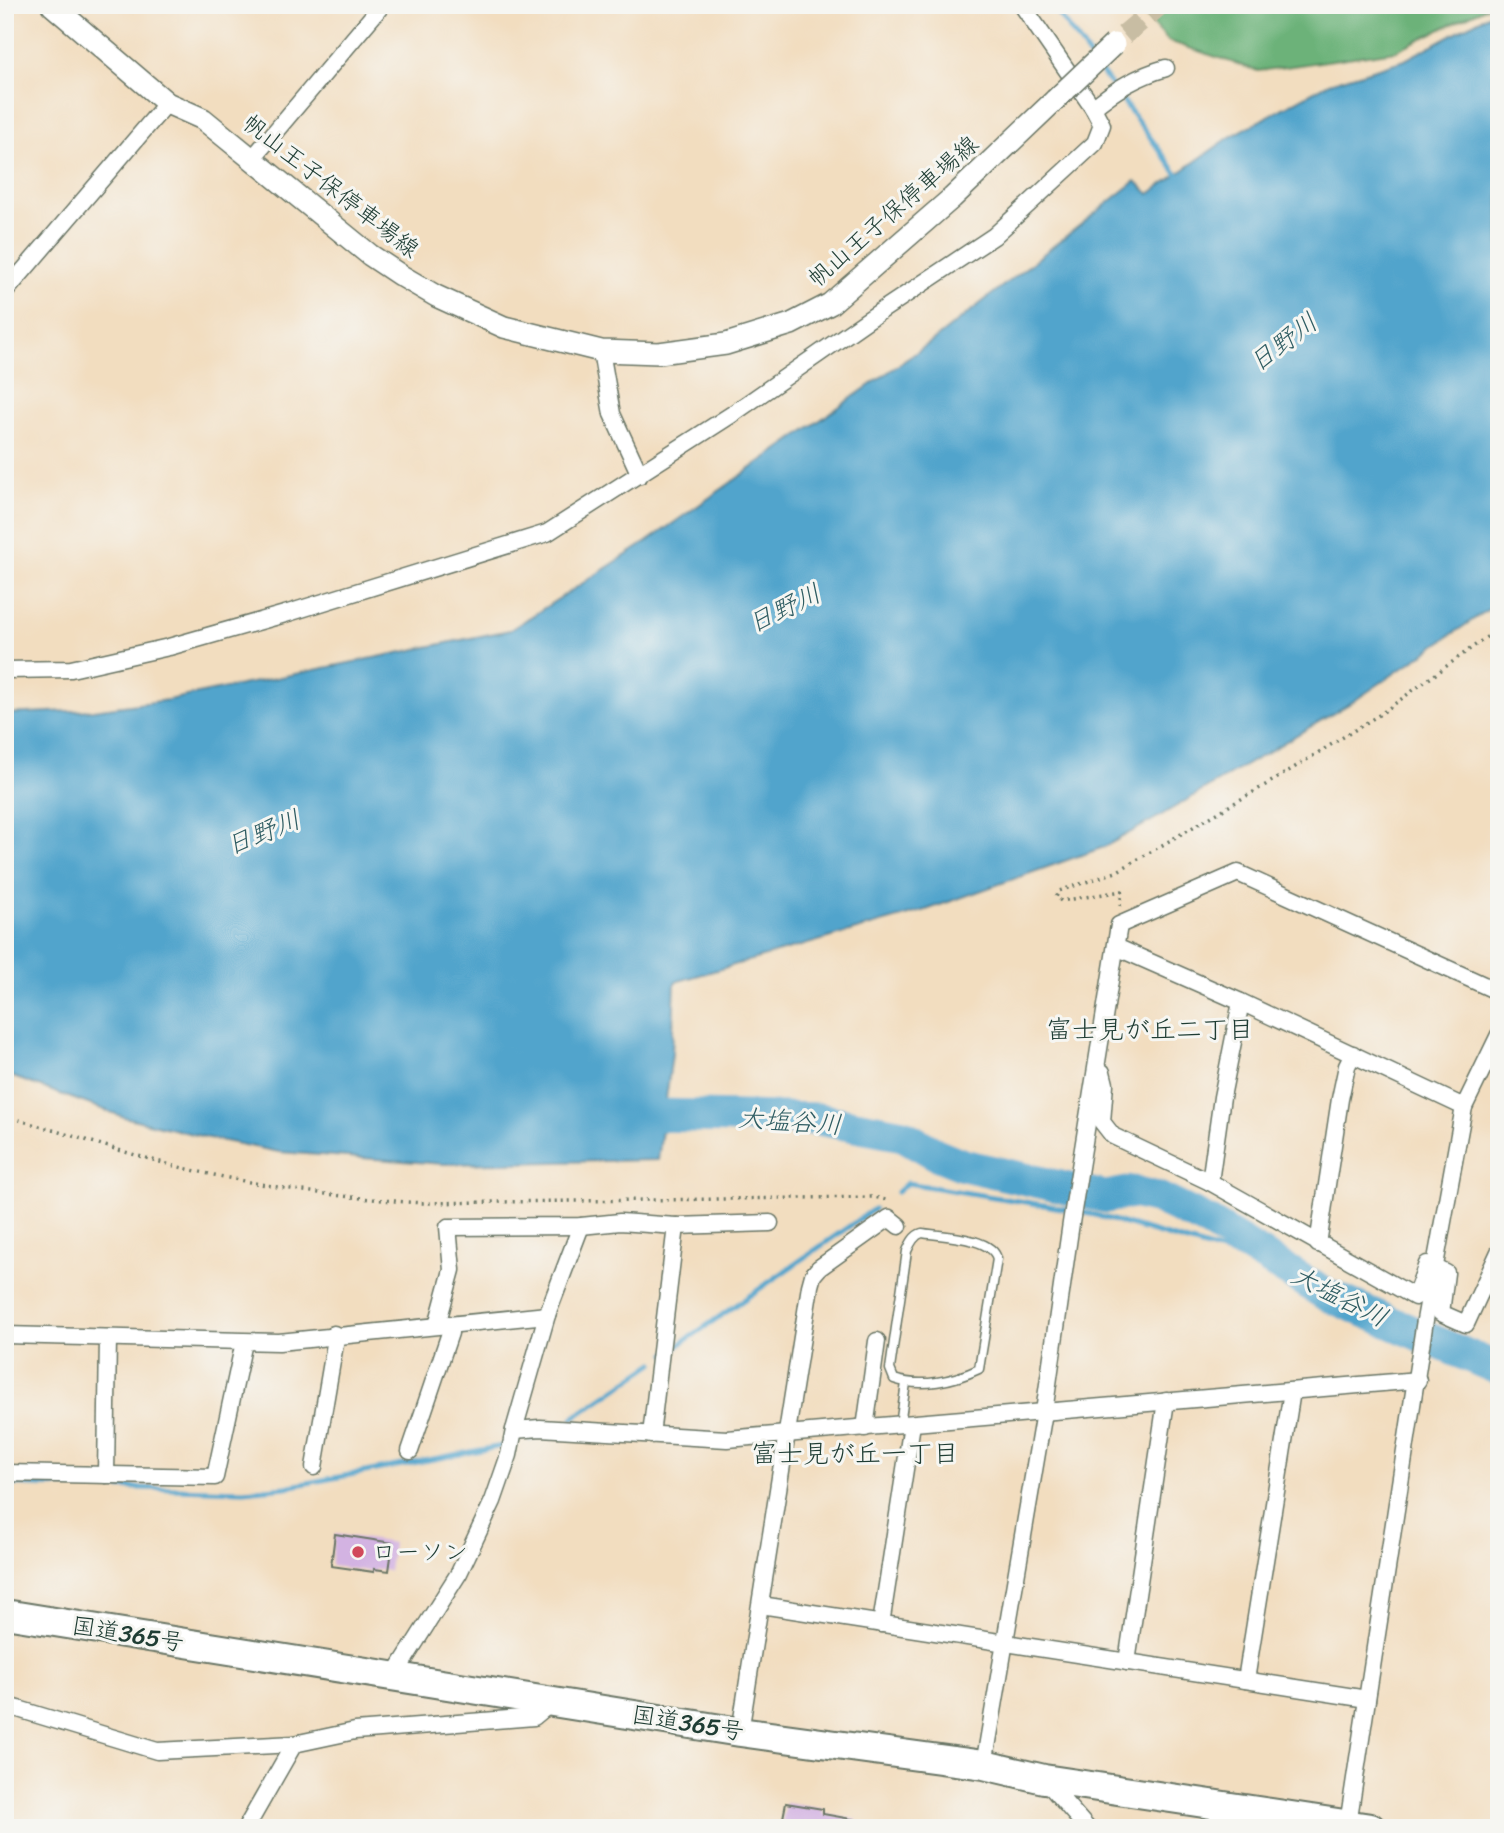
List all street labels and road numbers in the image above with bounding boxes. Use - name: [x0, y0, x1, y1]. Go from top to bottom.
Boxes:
- street label: 帆山王子保停車場線: [233, 103, 429, 269]
- street label: 帆山王子保停車場線: [798, 124, 988, 298]
- street label: 国道365号: [69, 1604, 187, 1664]
- street label: 国道365号: [629, 1693, 747, 1753]

